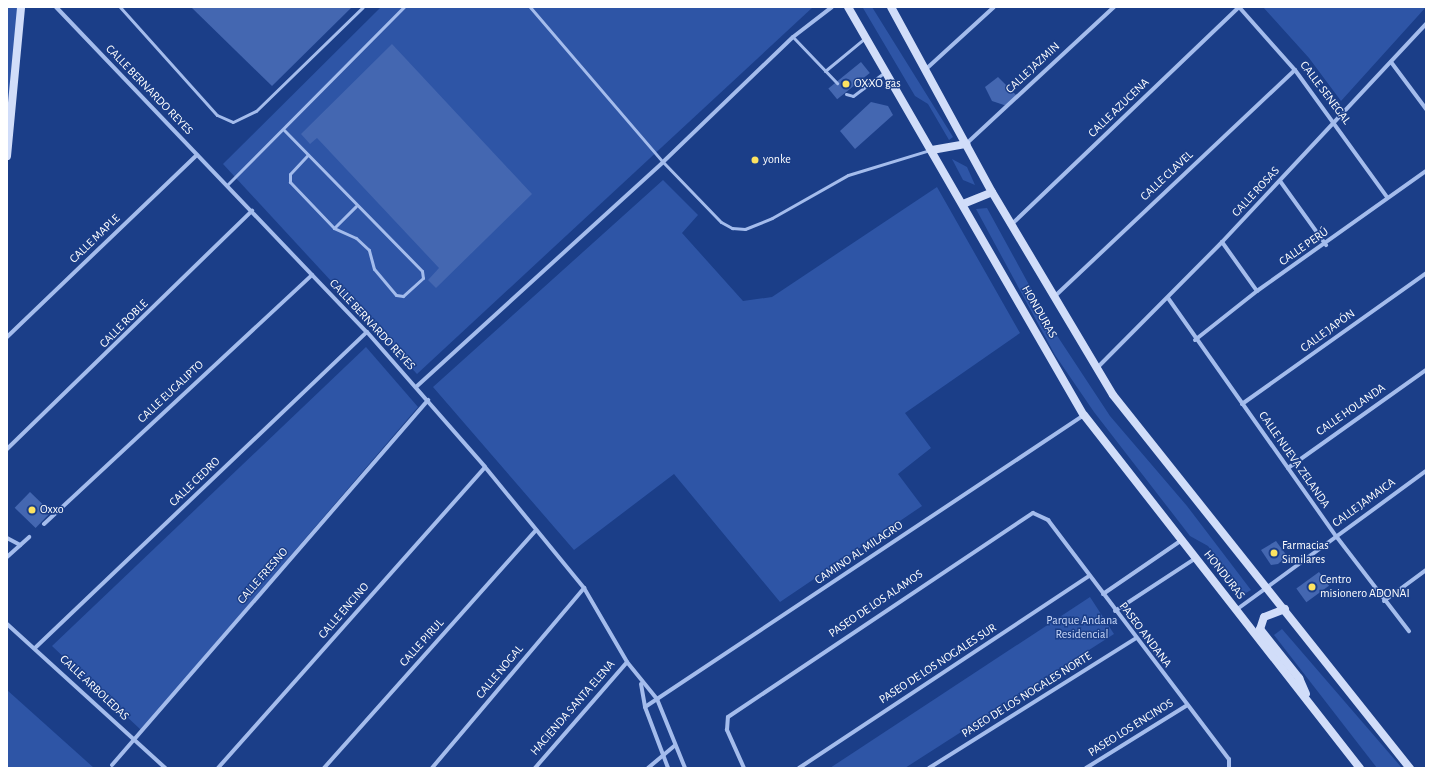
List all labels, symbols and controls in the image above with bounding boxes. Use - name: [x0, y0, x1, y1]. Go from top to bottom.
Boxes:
- street label: CALLE JAZMIN: [1003, 39, 1063, 97]
- street label: CALLE BERNARDO REYES: [102, 42, 196, 138]
- street label: CALLE SENEGAL: [1297, 59, 1353, 127]
- street label: CALLE AZUCENA: [1086, 75, 1152, 141]
- place label: OXXO gas: [854, 77, 901, 91]
- marker: OXXO gas: [841, 79, 851, 89]
- street label: CALLE CLAVEL: [1138, 148, 1196, 204]
- place label: yonke: [763, 153, 791, 167]
- marker: yonke: [750, 155, 760, 165]
- street label: CALLE ROSAS: [1229, 164, 1283, 220]
- street label: CALLE MAPLE: [67, 211, 123, 267]
- street label: CALLE PERÚ: [1277, 225, 1331, 269]
- street label: CALLE BERNARDO REYES: [326, 277, 418, 373]
- street label: HONDURAS: [1018, 283, 1060, 341]
- street label: CALLE ROBLE: [97, 297, 151, 351]
- street label: CALLE JAPÓN: [1298, 306, 1358, 356]
- street label: CALLE EUCALIPTO: [135, 358, 207, 426]
- street label: CALLE HOLANDA: [1314, 381, 1388, 439]
- street label: CALLE NUEVA ZELANDA: [1255, 409, 1333, 511]
- street label: CALLE CEDRO: [167, 454, 223, 510]
- street label: CALLE JAMAICA: [1330, 475, 1398, 531]
- place label: Oxxo: [40, 503, 64, 517]
- marker: Oxxo: [27, 505, 37, 515]
- street label: CAMINO AL MILAGRO: [812, 518, 906, 588]
- place label: Farmacias Similares: [1282, 539, 1329, 567]
- street label: CALLE FRESNO: [235, 545, 291, 607]
- street label: HONDURAS: [1200, 548, 1248, 602]
- marker: Farmacias Similares: [1269, 548, 1279, 558]
- street label: PASEO DE LOS ALAMOS: [826, 567, 926, 641]
- place label: Centro misionero ADONAI: [1320, 573, 1410, 601]
- street label: CALLE ENCINO: [316, 580, 372, 642]
- marker: Centro misionero ADONAI: [1307, 582, 1317, 592]
- street label: PASEO ANDANA: [1116, 599, 1174, 671]
- park label: Parque Andana Residencial: [1046, 614, 1118, 642]
- street label: CALLE PIRUL: [397, 616, 447, 670]
- street label: PASEO DE LOS NOGALES SUR: [877, 621, 999, 707]
- street label: CALLE NOGAL: [473, 642, 527, 702]
- street label: PASEO DE LOS NOGALES NORTE: [959, 649, 1095, 741]
- street label: CALLE ARBOLEDAS: [56, 652, 132, 724]
- street label: HACIENDA SANTA ELENA: [528, 657, 618, 759]
- street label: PASEO LOS ENCINOS: [1086, 696, 1176, 760]

